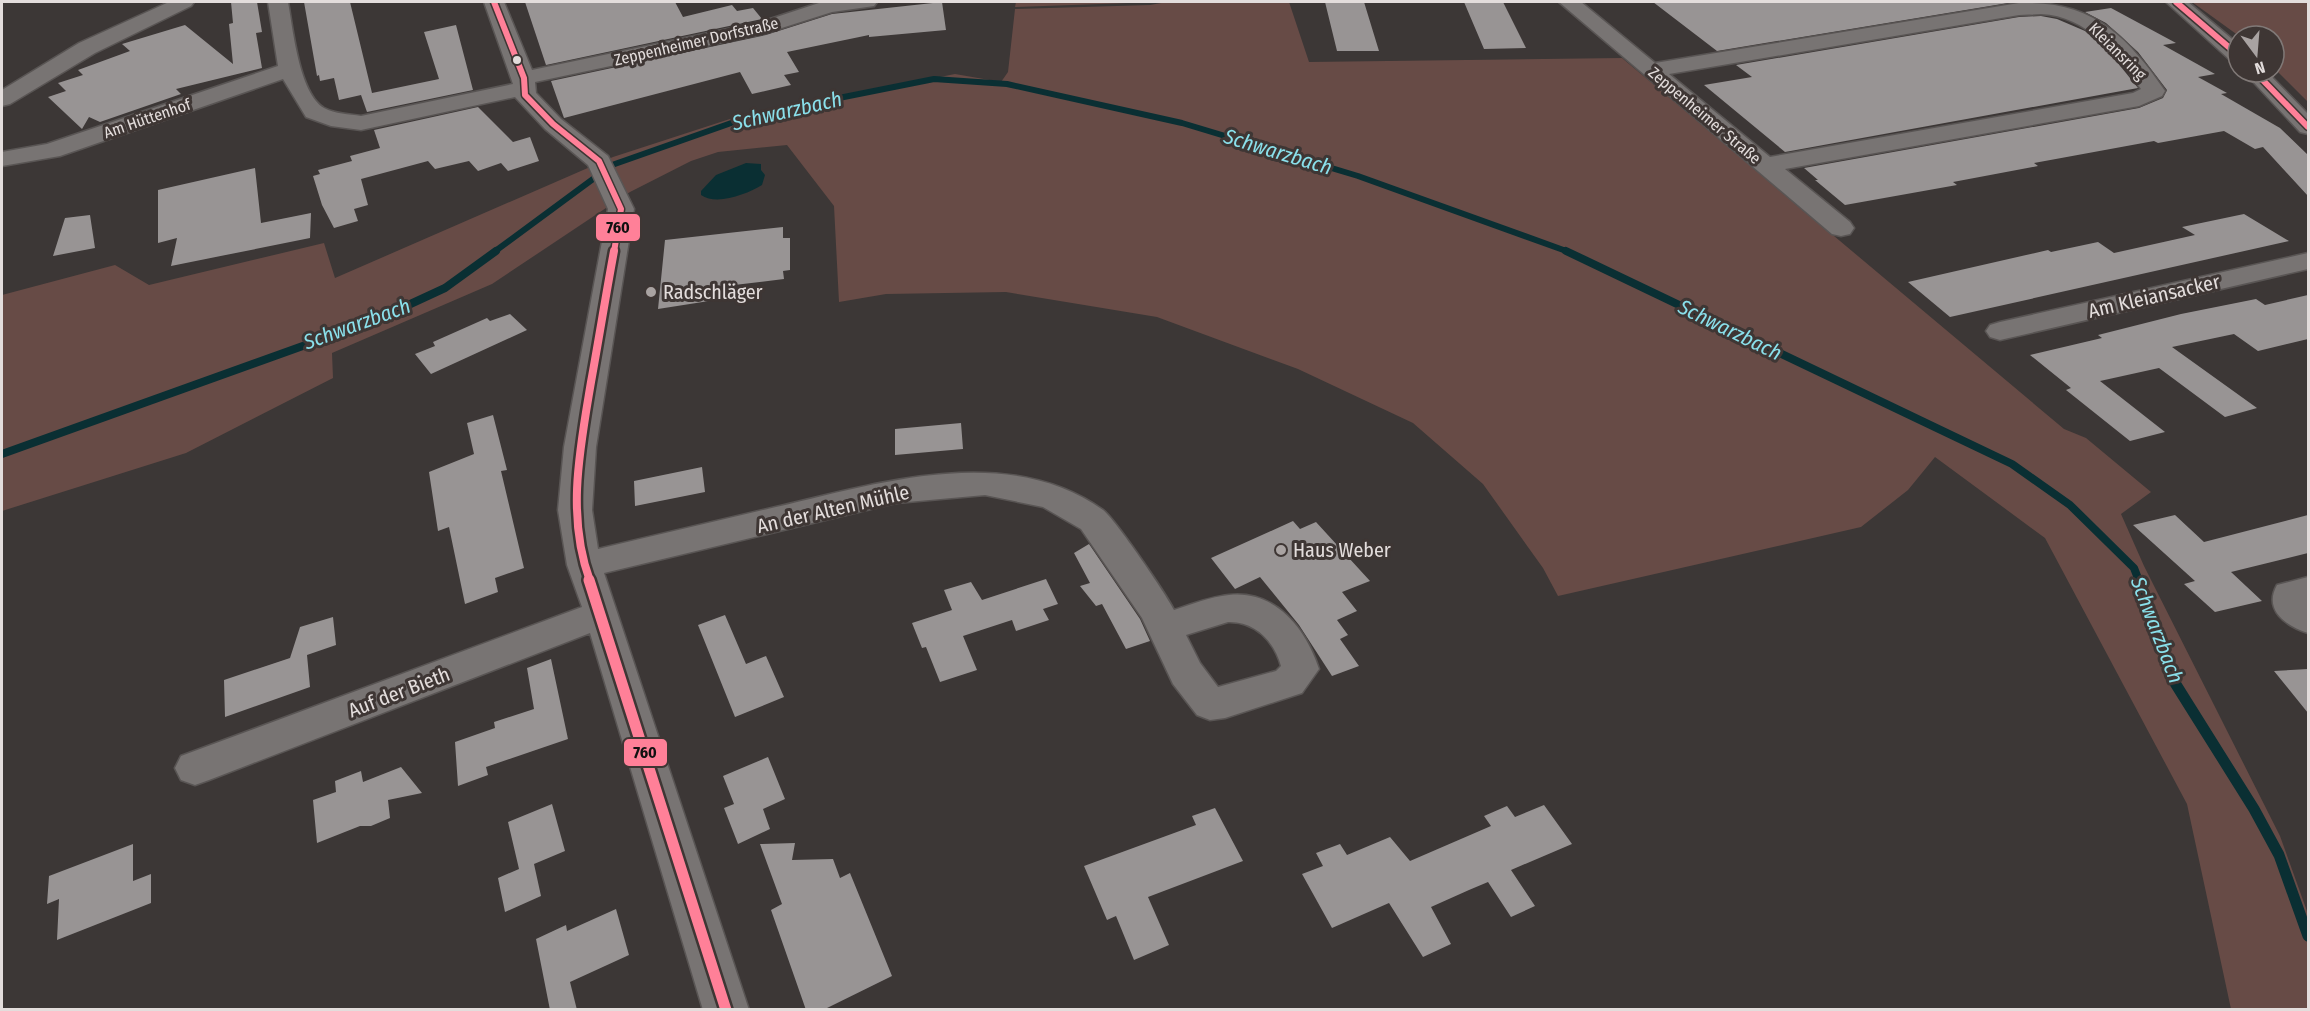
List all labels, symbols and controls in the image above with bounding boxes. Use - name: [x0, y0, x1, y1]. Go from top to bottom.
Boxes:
- street label: Zeppenheimer Dorfstraße: [612, 13, 780, 70]
- street label: Kleiansring: [2085, 19, 2151, 84]
- north arrow: [2226, 24, 2286, 84]
- unlabelled marker: [511, 54, 523, 66]
- text: N: [2253, 57, 2267, 78]
- street label: Zeppenheimer Straße: [1645, 63, 1765, 168]
- water label: Schwarzbach: [729, 86, 844, 136]
- street label: Am Hüttenhof: [101, 94, 194, 142]
- water label: Schwarzbach: [1220, 123, 1335, 181]
- line badge: 760: [595, 213, 641, 242]
- text: 760: [606, 218, 630, 237]
- street label: Am Kleiansacker: [2086, 269, 2222, 323]
- place label: Radschläger: [663, 280, 763, 304]
- marker: Radschläger: [644, 285, 658, 299]
- water label: Schwarzbach: [299, 293, 414, 356]
- water label: Schwarzbach: [1673, 293, 1786, 366]
- street label: An der Alten Mühle: [755, 480, 911, 538]
- place label: Haus Weber: [1293, 538, 1391, 562]
- marker: Haus Weber: [1274, 543, 1288, 557]
- water label: Schwarzbach: [2124, 572, 2189, 687]
- street label: Auf der Bieth: [345, 662, 453, 722]
- line badge: 760: [623, 738, 668, 767]
- text: 760: [633, 743, 657, 762]

